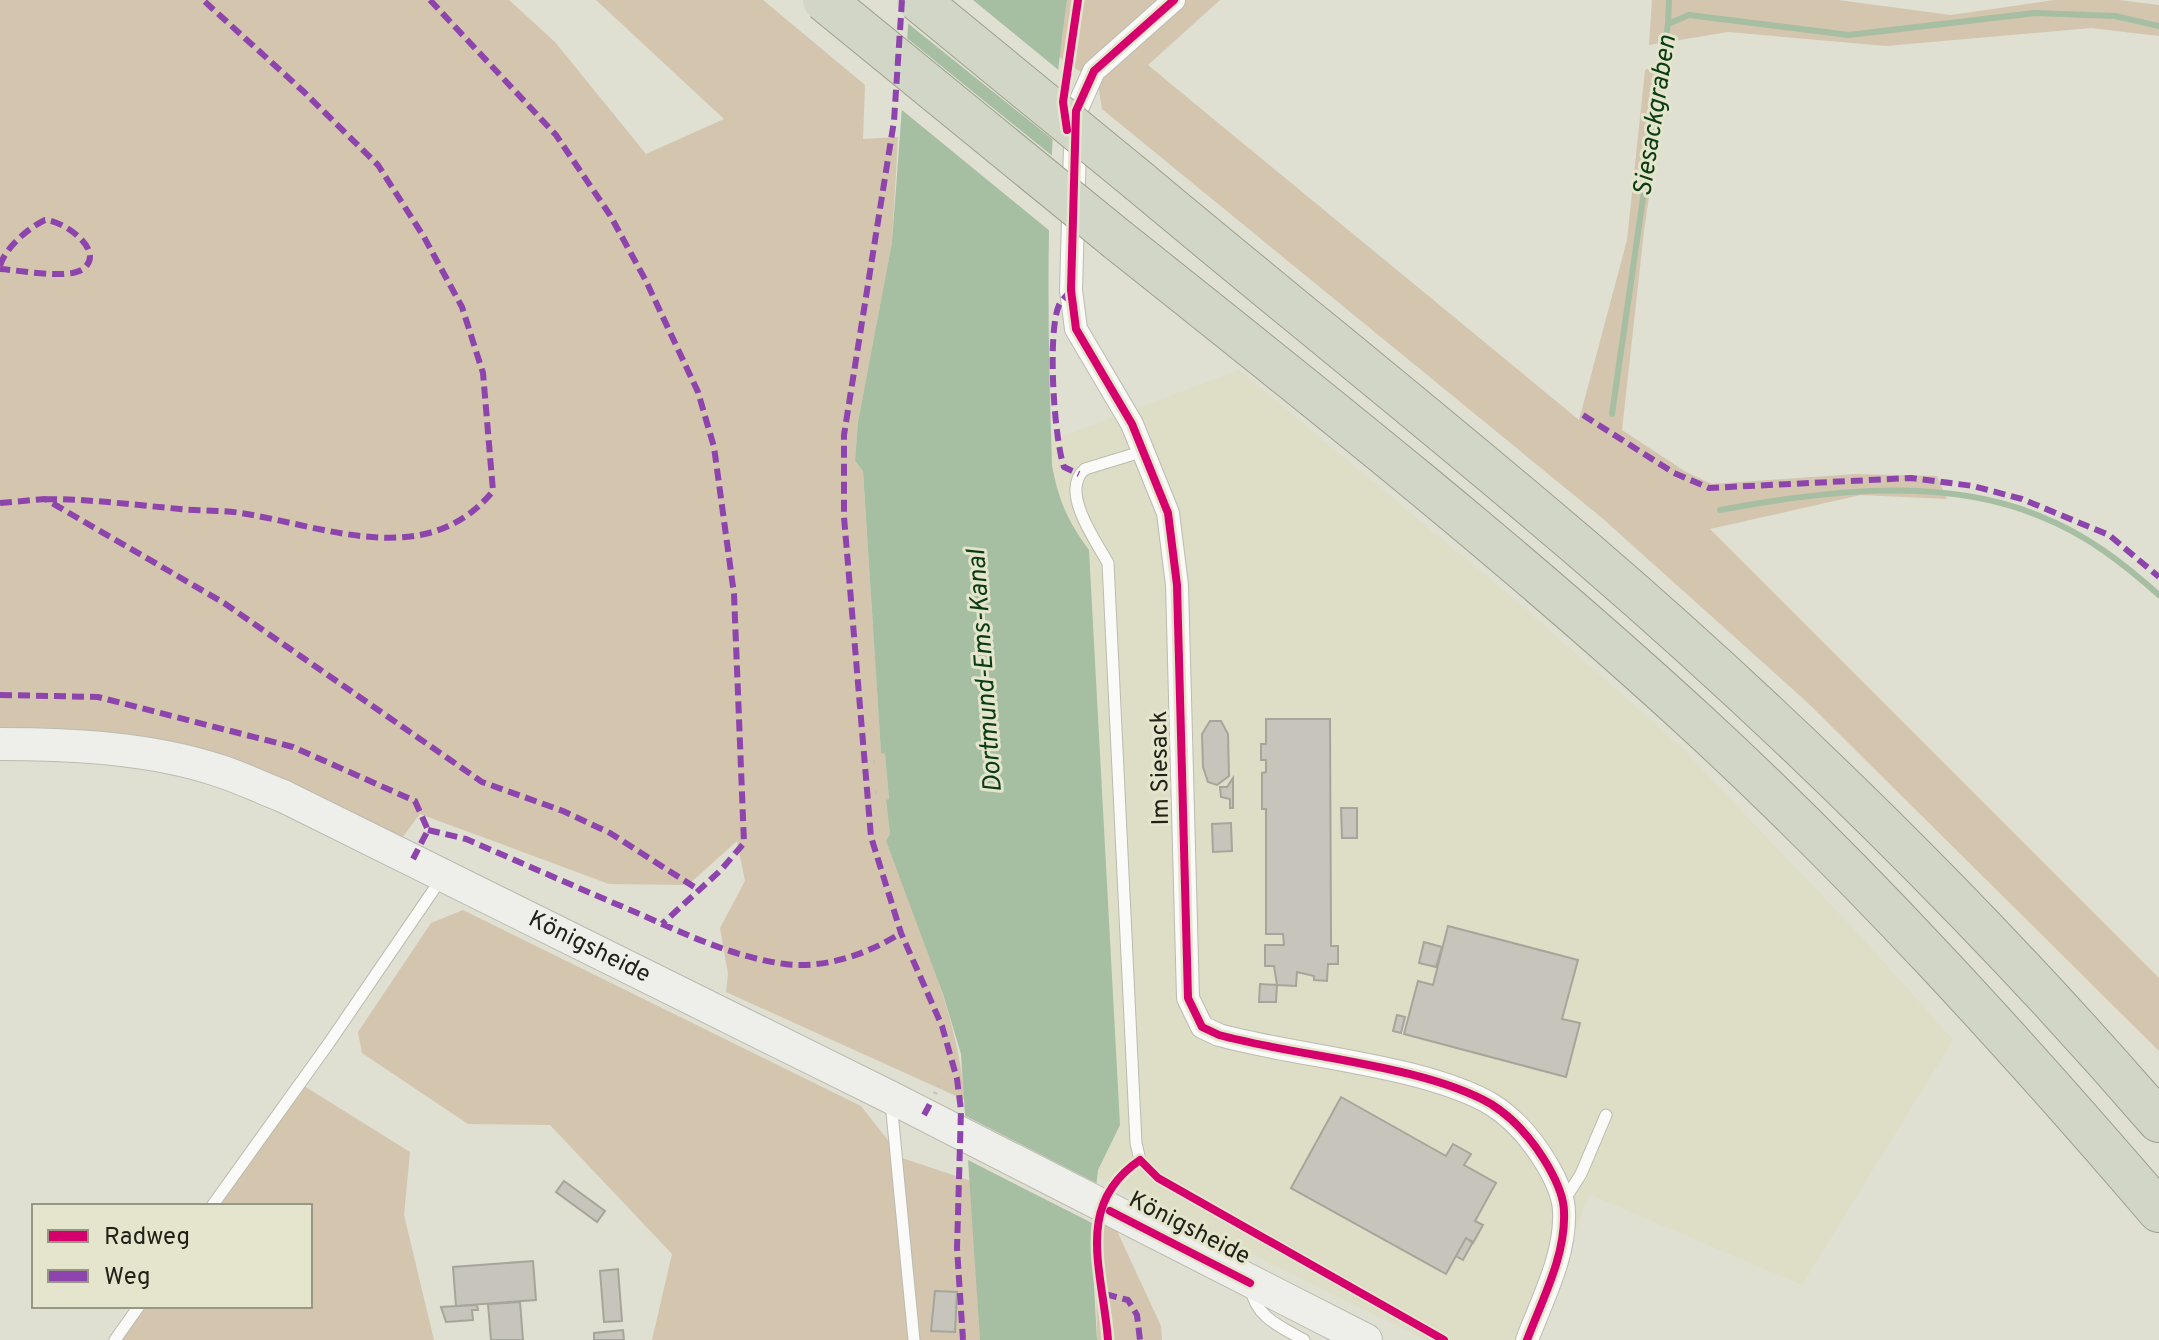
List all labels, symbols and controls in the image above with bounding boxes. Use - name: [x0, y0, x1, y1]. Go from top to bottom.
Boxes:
- water label: Siesackgraben: [1627, 33, 1685, 199]
- water label: Dortmund-Ems-Kanal: [961, 547, 1011, 793]
- street label: Im Siesack: [1145, 710, 1177, 826]
- street label: Königsheide: [523, 905, 655, 991]
- street label: Königsheide: [1123, 1186, 1255, 1272]
- legend: [32, 1204, 312, 1308]
- text: Radweg: [104, 1223, 190, 1253]
- text: Weg: [104, 1263, 151, 1293]

